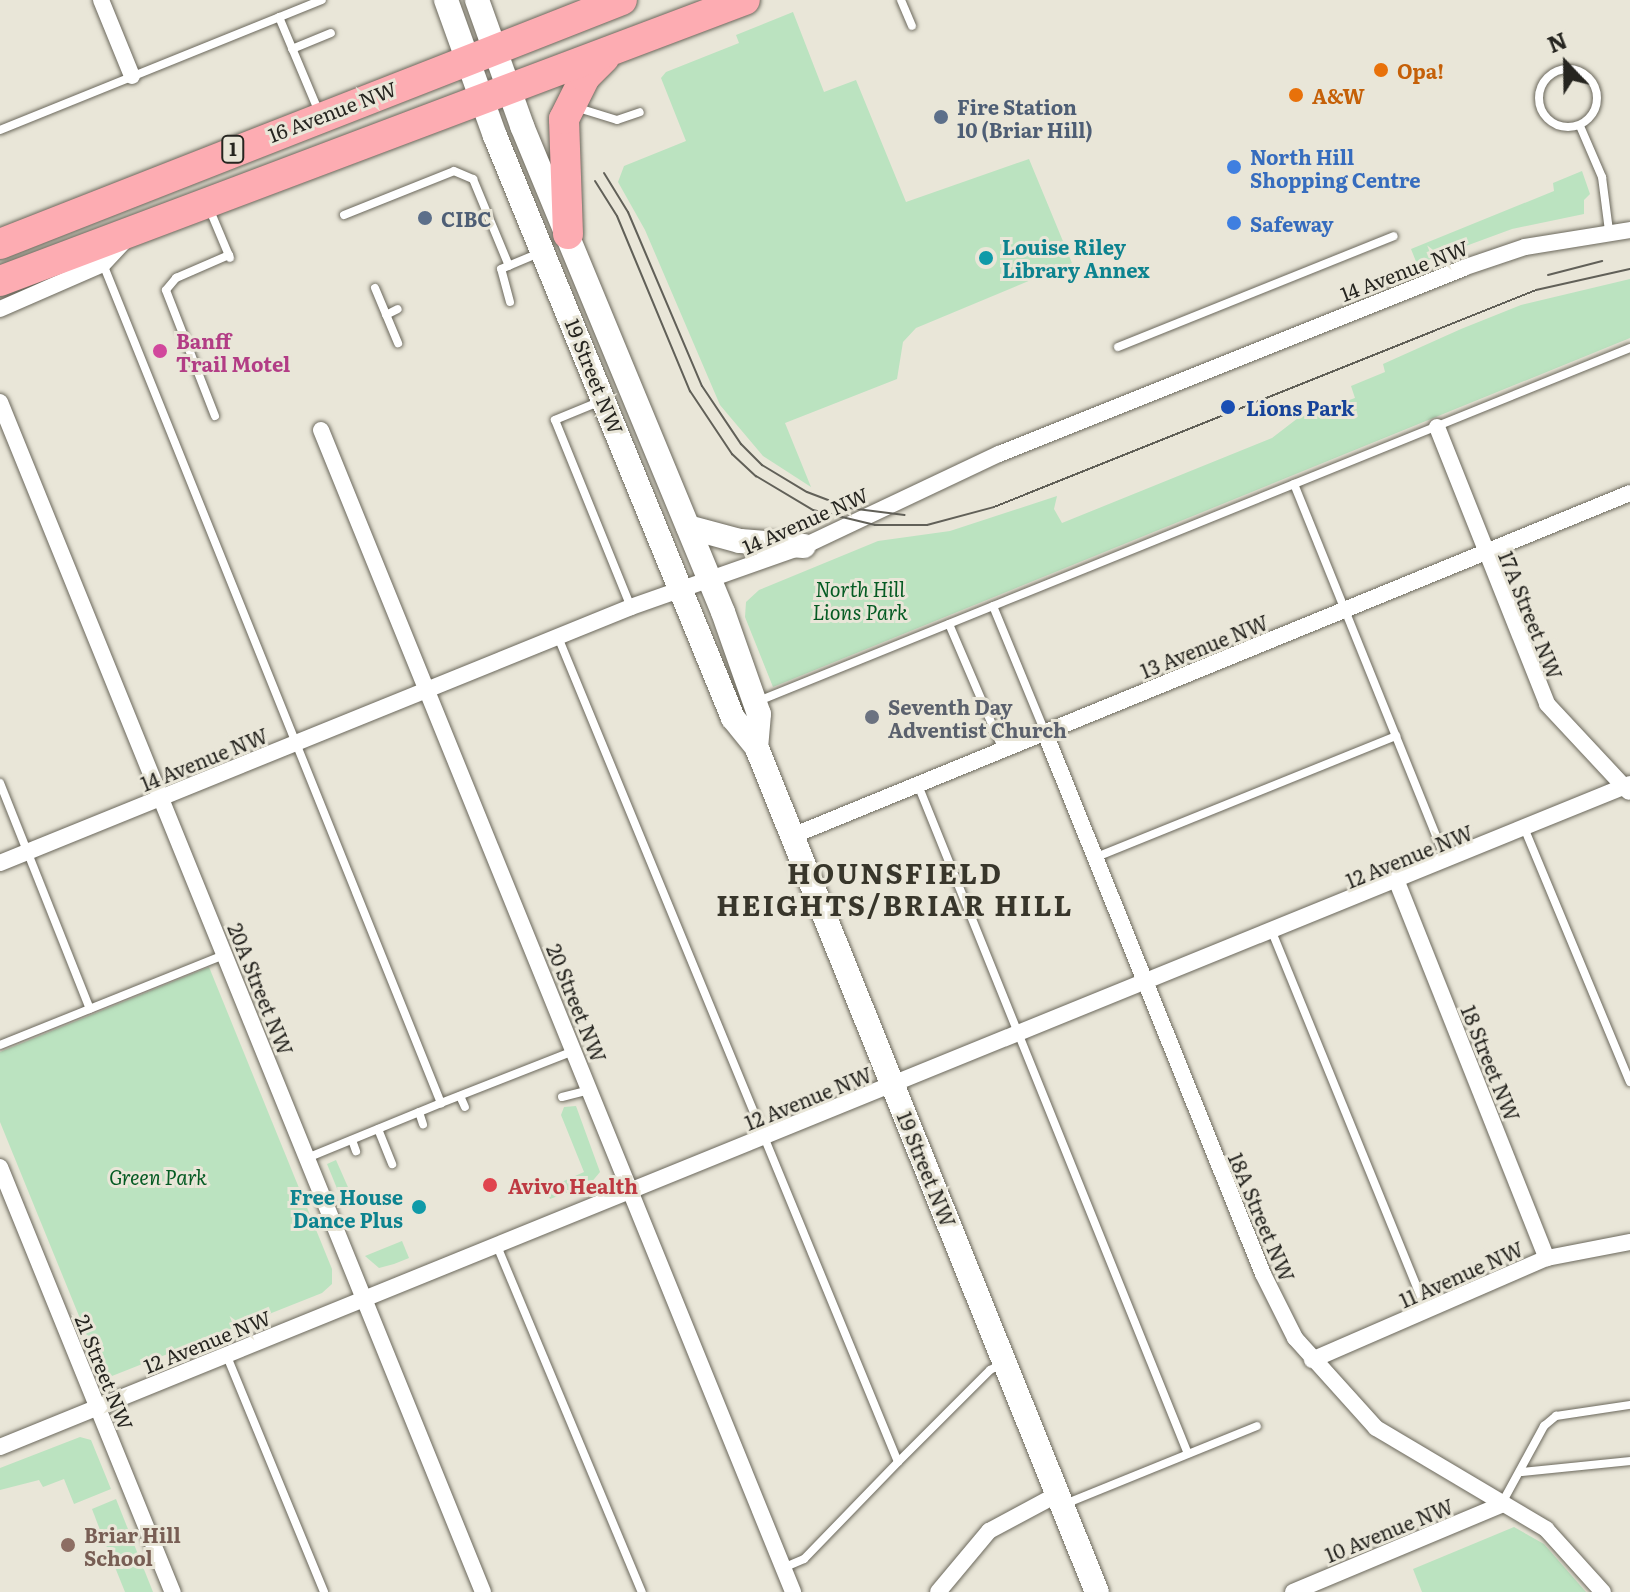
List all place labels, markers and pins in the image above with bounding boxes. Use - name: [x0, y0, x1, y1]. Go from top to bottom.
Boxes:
- place label: Opa!: [1397, 58, 1444, 82]
- marker: Opa!: [1372, 61, 1390, 79]
- place label: A&W: [1312, 83, 1365, 107]
- marker: A&W: [1287, 86, 1305, 104]
- place label: Fire Station 10 (Briar Hill): [957, 94, 1093, 141]
- marker: Fire Station 10 (Briar Hill): [932, 108, 950, 126]
- place label: North Hill Shopping Centre: [1250, 144, 1421, 191]
- marker: North Hill Shopping Centre: [1225, 158, 1243, 176]
- place label: CIBC: [441, 206, 492, 230]
- marker: CIBC: [416, 209, 434, 227]
- place label: Safeway: [1250, 211, 1334, 235]
- marker: Safeway: [1225, 214, 1243, 232]
- place label: Louise Riley Library Annex: [1002, 234, 1149, 281]
- marker: Louise Riley Library Annex: [977, 249, 995, 267]
- place label: Banff Trail Motel: [176, 328, 290, 375]
- marker: Banff Trail Motel: [151, 342, 169, 360]
- place label: Lions Park: [1246, 395, 1355, 419]
- marker: Lions Park: [1217, 396, 1239, 418]
- place label: Seventh Day Adventist Church: [888, 694, 1067, 741]
- marker: Seventh Day Adventist Church: [863, 708, 881, 726]
- place label: Avivo Health: [508, 1173, 638, 1197]
- marker: Avivo Health: [479, 1174, 501, 1196]
- place label: Free House Dance Plus: [289, 1184, 403, 1231]
- marker: Free House Dance Plus: [410, 1198, 428, 1216]
- place label: Briar Hill School: [84, 1522, 181, 1569]
- marker: Briar Hill School: [59, 1536, 77, 1554]

